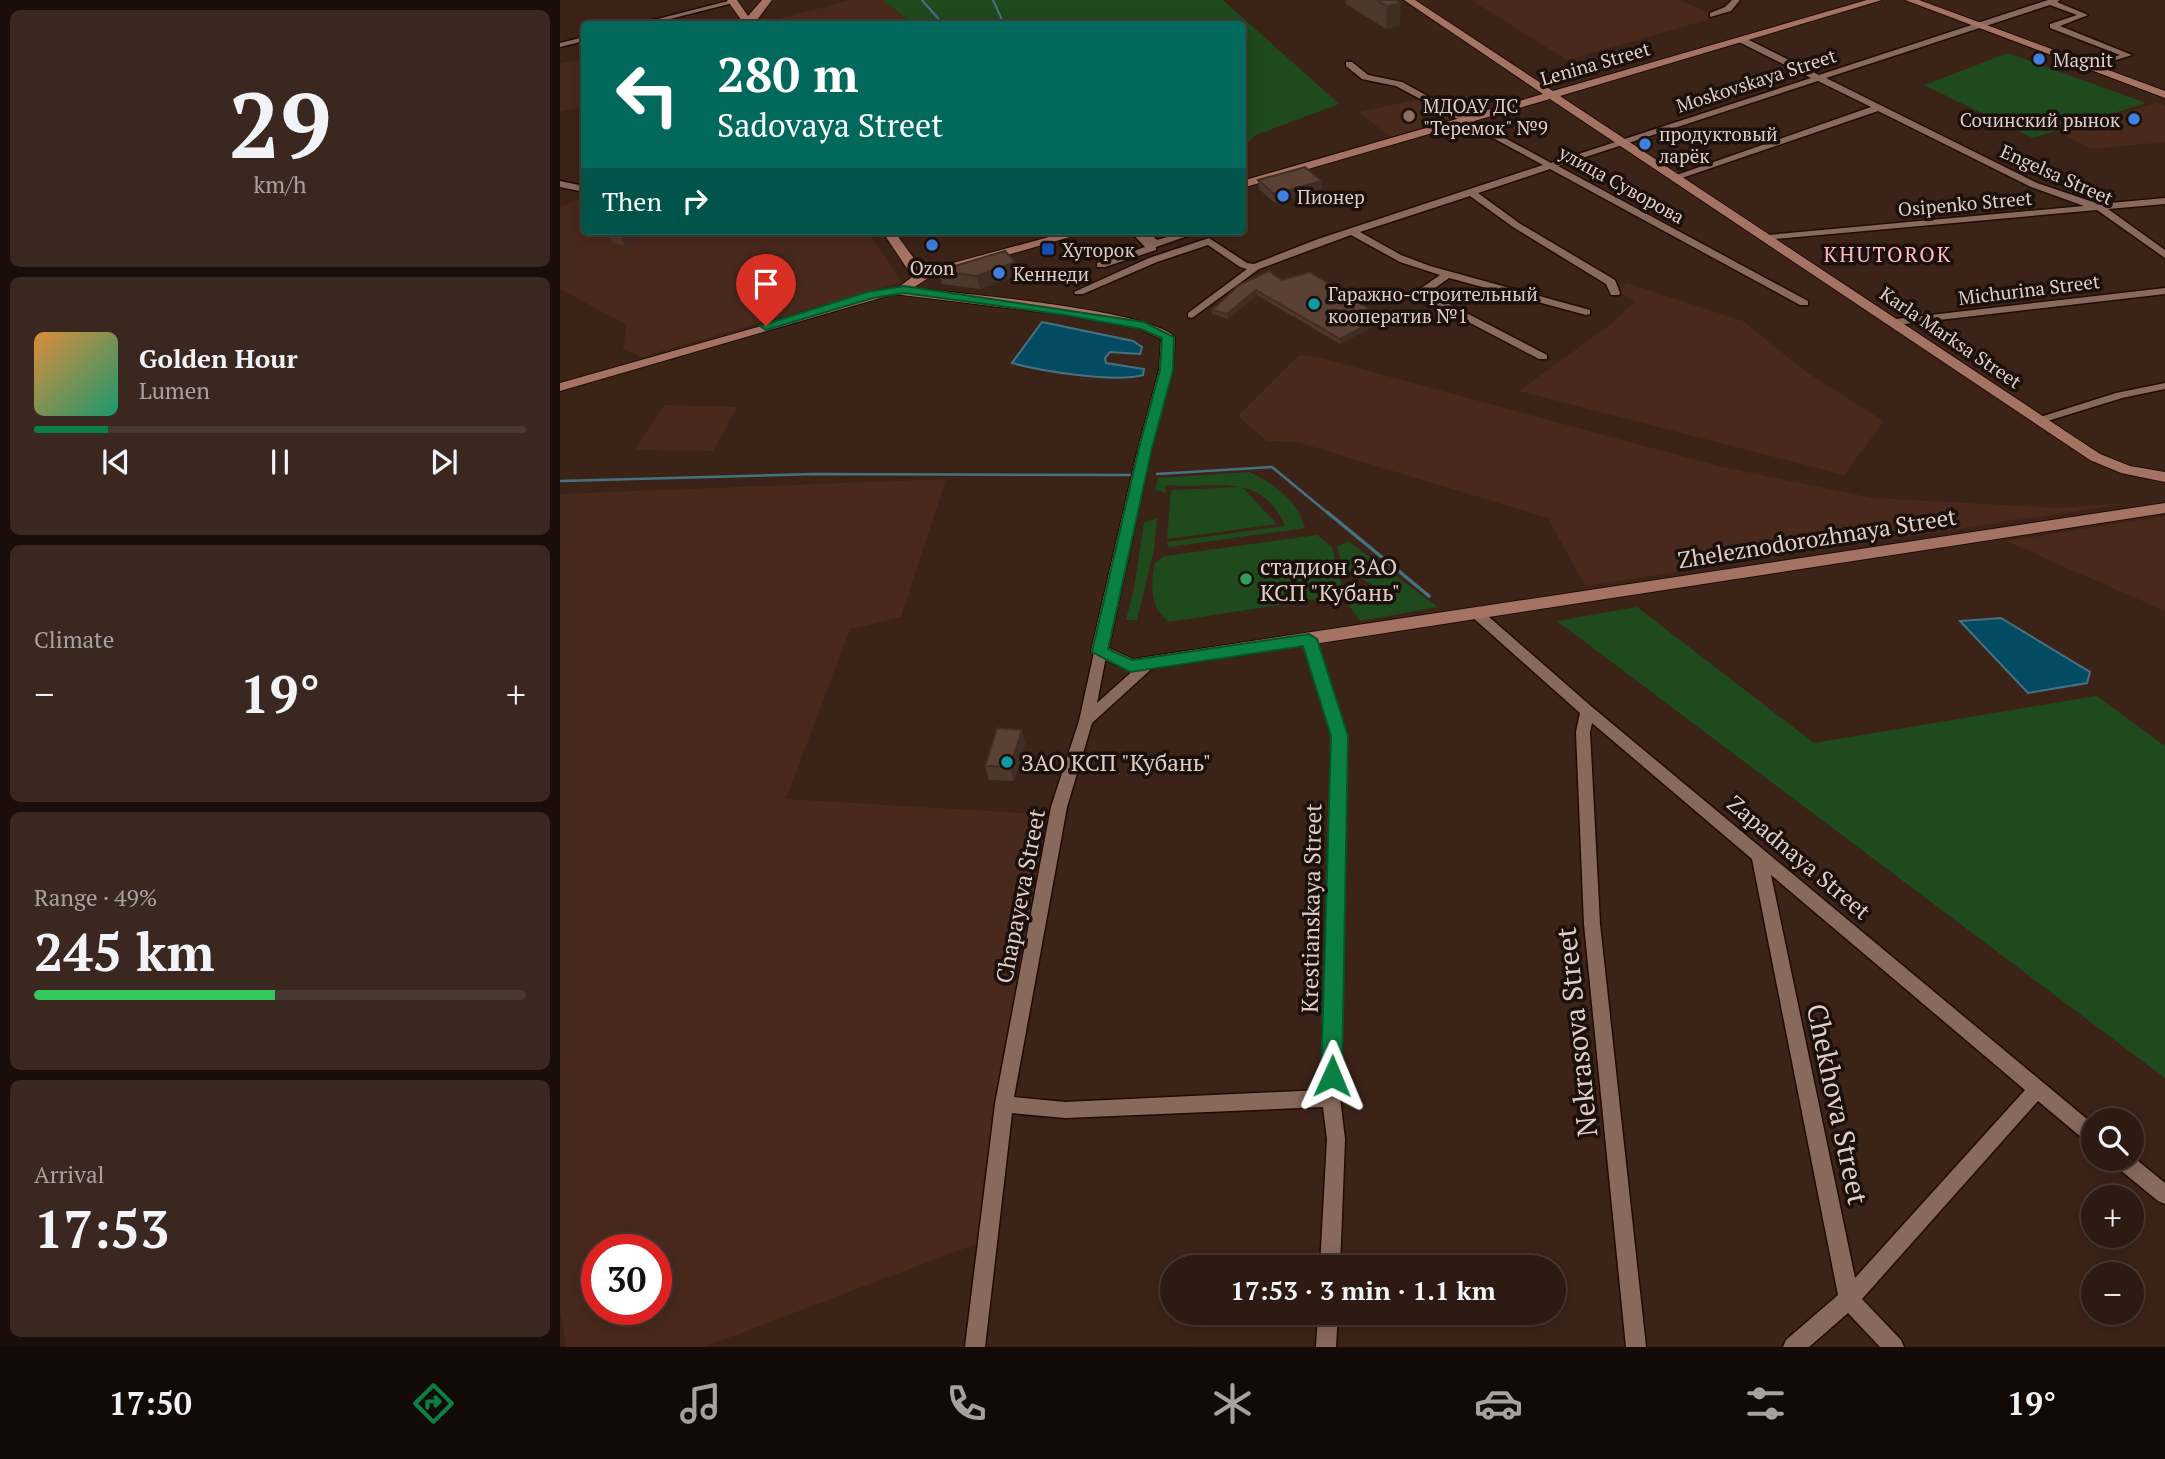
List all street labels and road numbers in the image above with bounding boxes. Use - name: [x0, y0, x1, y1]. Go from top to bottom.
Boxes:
- street label: Lenina Street: [1537, 35, 1653, 91]
- street label: Moskovskaya Street: [1673, 42, 1839, 118]
- street label: Engelsa Street: [1997, 138, 2117, 210]
- street label: улица Суворова: [1554, 139, 1689, 229]
- street label: Osipenko Street: [1897, 185, 2033, 221]
- street label: Michurina Street: [1957, 268, 2101, 310]
- street label: Karla Marksa Street: [1875, 280, 2027, 394]
- street label: Zheleznodorozhnaya Street: [1675, 501, 1959, 575]
- street label: Zapadnaya Street: [1721, 788, 1878, 927]
- street label: Krestianskaya Street: [1294, 802, 1328, 1013]
- street label: Chapayeva Street: [988, 806, 1052, 986]
- street label: Nekrasova Street: [1547, 925, 1605, 1139]
- street label: Chekhova Street: [1799, 1000, 1877, 1208]

